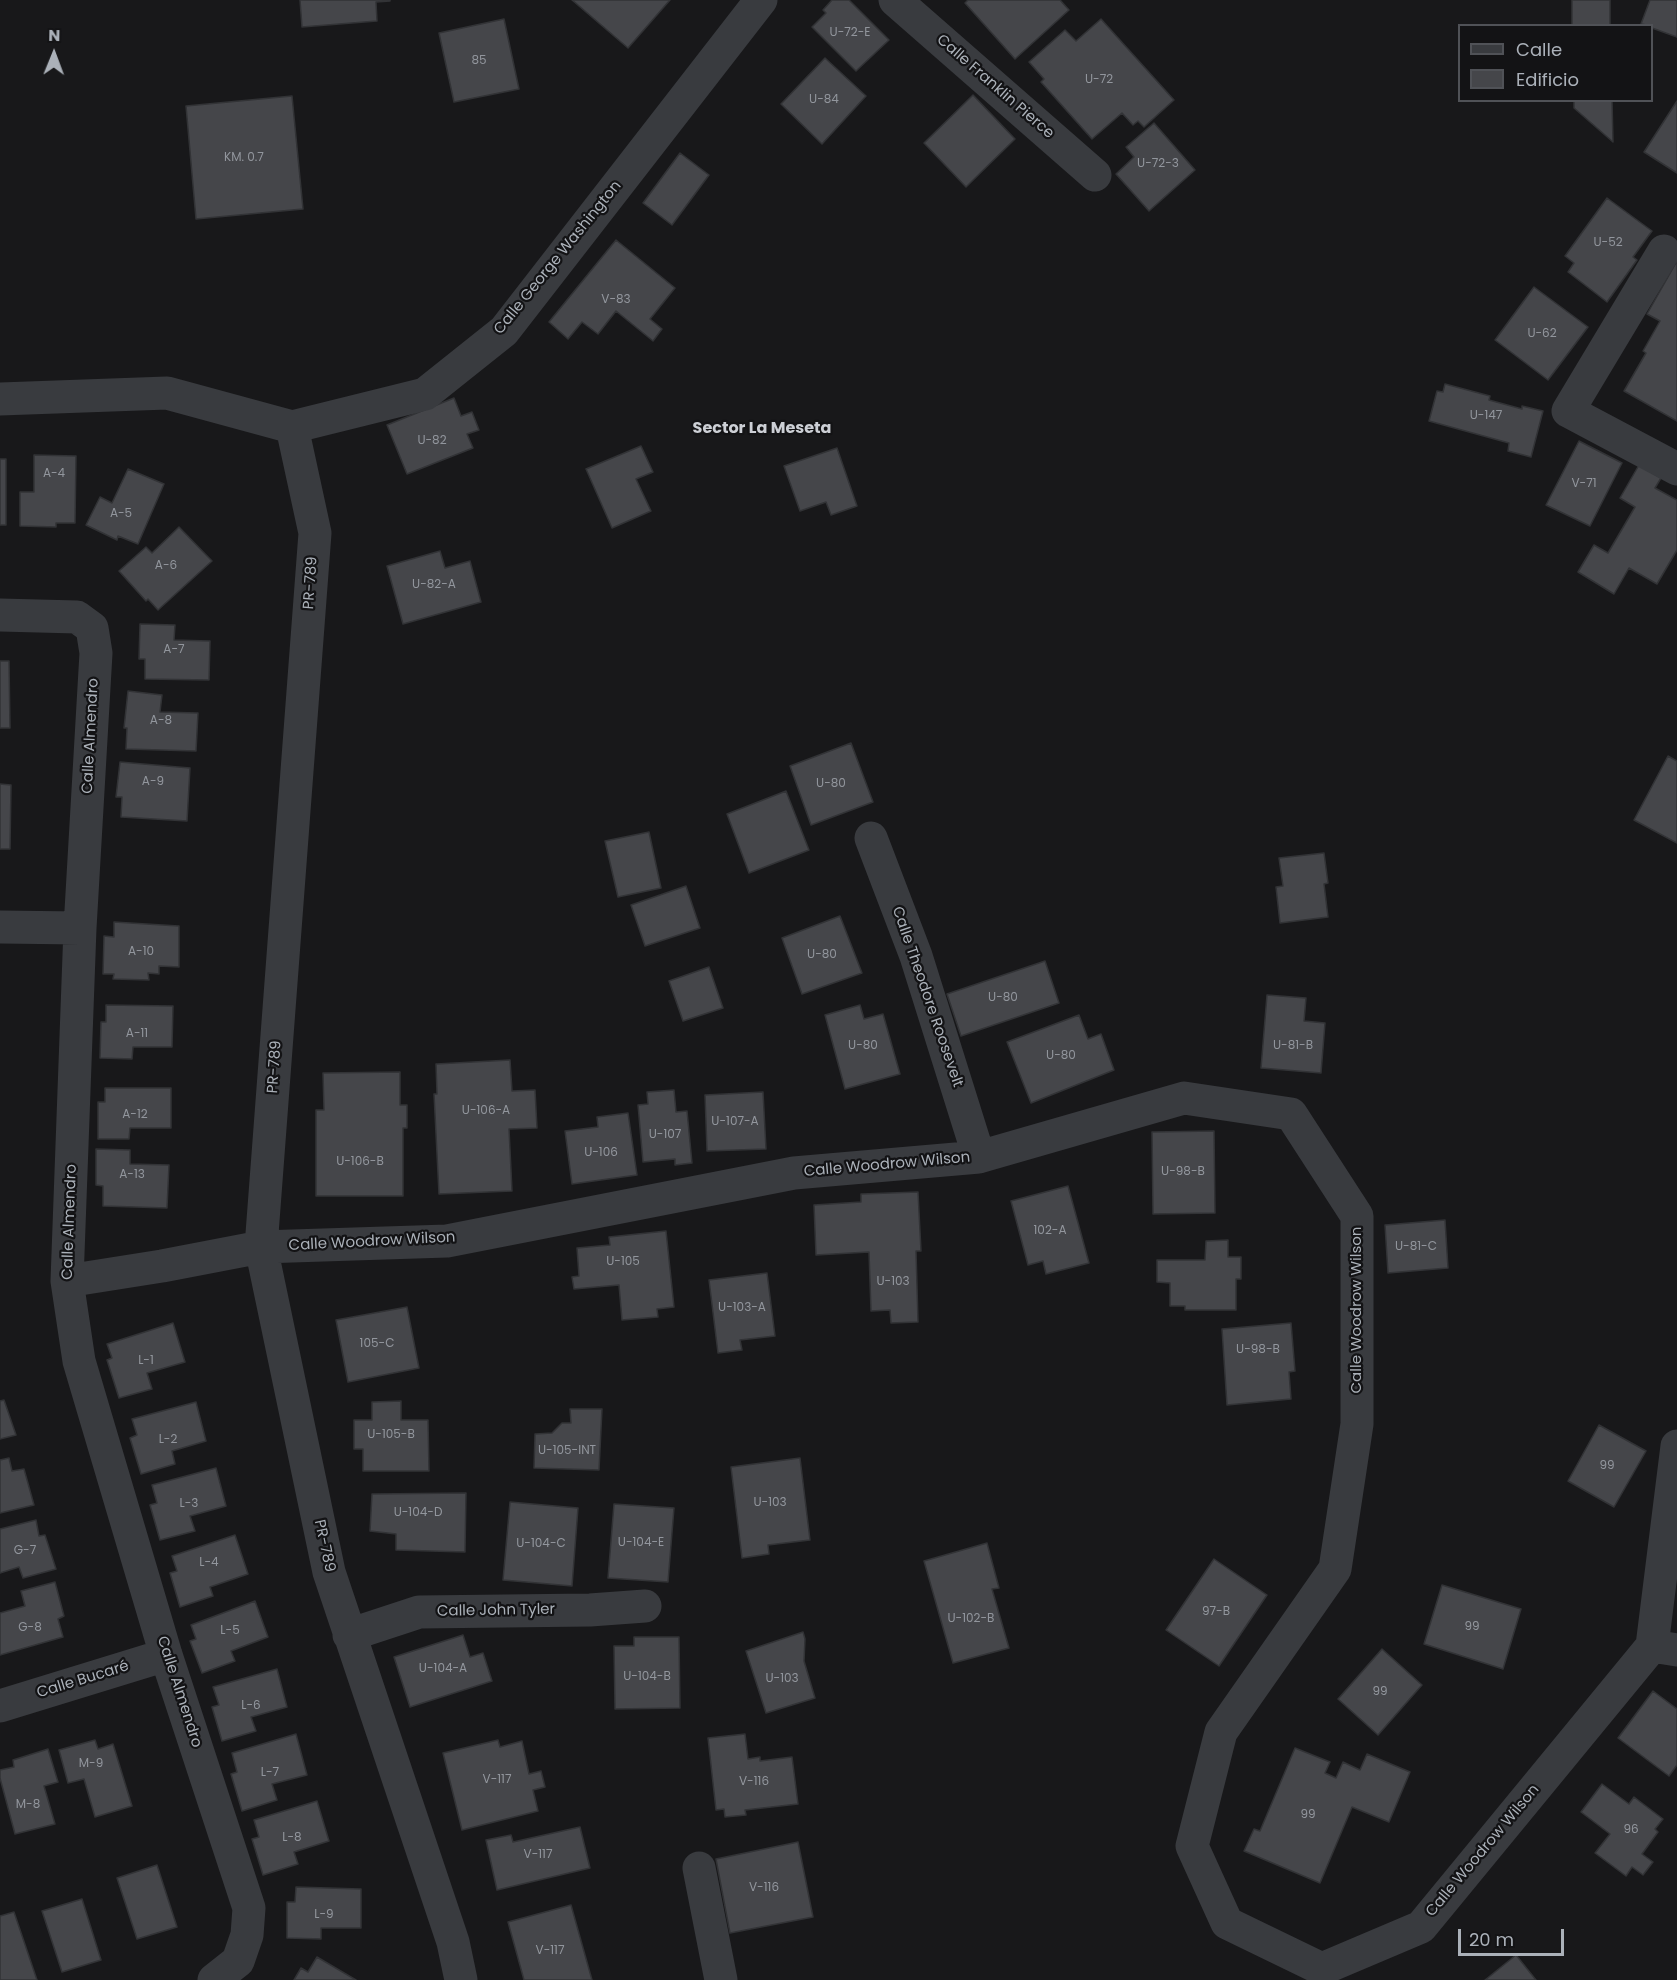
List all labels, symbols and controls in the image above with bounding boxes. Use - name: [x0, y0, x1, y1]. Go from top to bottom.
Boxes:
- north arrow: [24, 24, 84, 84]
- text: N: [48, 24, 61, 47]
- legend: [1458, 24, 1653, 102]
- house number: U-72-E: [830, 26, 870, 40]
- street label: Calle Franklin Pierce: [933, 31, 1057, 143]
- text: Calle: [1516, 37, 1562, 62]
- house number: 85: [471, 54, 487, 68]
- text: Edificio: [1516, 67, 1579, 92]
- house number: U-72: [1085, 73, 1113, 87]
- house number: U-84: [809, 93, 839, 107]
- house number: KM. 0.7: [224, 151, 264, 165]
- house number: U-72-3: [1137, 157, 1179, 171]
- street label: Calle George Washington: [490, 178, 626, 338]
- house number: U-52: [1593, 236, 1623, 250]
- house number: V-83: [601, 293, 631, 307]
- house number: U-62: [1527, 327, 1557, 341]
- house number: U-147: [1470, 409, 1502, 423]
- district label: Sector La Meseta: [693, 419, 831, 439]
- house number: U-82: [417, 434, 447, 448]
- house number: A-4: [43, 467, 65, 481]
- house number: V-71: [1571, 477, 1597, 491]
- house number: A-5: [110, 507, 132, 521]
- street label: PR-789: [300, 556, 322, 610]
- house number: A-6: [155, 559, 177, 573]
- house number: U-82-A: [412, 578, 456, 592]
- house number: A-7: [163, 643, 185, 657]
- street label: Calle Almendro: [79, 678, 103, 794]
- house number: A-8: [150, 714, 172, 728]
- house number: A-9: [142, 775, 164, 789]
- house number: U-80: [816, 777, 846, 791]
- street label: Calle Theodore Roosevelt: [888, 904, 966, 1090]
- house number: A-10: [128, 945, 154, 959]
- house number: U-80: [807, 948, 837, 962]
- house number: U-80: [988, 991, 1018, 1005]
- house number: A-11: [126, 1027, 148, 1041]
- house number: U-80: [848, 1039, 878, 1053]
- house number: U-81-B: [1273, 1039, 1313, 1053]
- street label: PR-789: [264, 1040, 286, 1094]
- house number: U-80: [1046, 1049, 1076, 1063]
- house number: U-106-A: [462, 1104, 510, 1118]
- house number: A-12: [122, 1108, 148, 1122]
- house number: U-107-A: [711, 1115, 759, 1129]
- house number: U-107: [649, 1128, 681, 1142]
- house number: U-106: [584, 1146, 618, 1160]
- street label: Calle Woodrow Wilson: [803, 1149, 971, 1181]
- house number: U-106-B: [336, 1155, 384, 1169]
- street label: Calle Almendro: [59, 1164, 81, 1280]
- house number: U-98-B: [1161, 1165, 1205, 1179]
- house number: A-13: [119, 1168, 145, 1182]
- house number: 102-A: [1034, 1224, 1066, 1238]
- street label: Calle Woodrow Wilson: [1348, 1227, 1366, 1393]
- street label: Calle Woodrow Wilson: [288, 1229, 456, 1255]
- house number: U-81-C: [1395, 1240, 1437, 1254]
- house number: U-105: [606, 1255, 640, 1269]
- house number: U-103: [876, 1275, 910, 1289]
- house number: U-103-A: [718, 1301, 766, 1315]
- house number: 105-C: [360, 1337, 394, 1351]
- house number: U-98-B: [1236, 1343, 1280, 1357]
- house number: L-1: [138, 1354, 154, 1368]
- house number: U-105-B: [367, 1428, 415, 1442]
- house number: L-2: [159, 1433, 177, 1447]
- house number: U-105-INT: [538, 1444, 596, 1458]
- house number: 99: [1599, 1459, 1615, 1473]
- house number: U-103: [753, 1496, 787, 1510]
- house number: L-3: [180, 1497, 198, 1511]
- house number: U-104-D: [394, 1506, 442, 1520]
- street label: PR-789: [310, 1518, 338, 1574]
- house number: U-104-E: [618, 1536, 664, 1550]
- house number: U-104-C: [516, 1537, 566, 1551]
- house number: G-7: [14, 1544, 36, 1558]
- house number: L-4: [199, 1556, 219, 1570]
- street label: Calle John Tyler: [437, 1601, 555, 1621]
- house number: 97-B: [1202, 1605, 1230, 1619]
- house number: U-102-B: [948, 1612, 994, 1626]
- house number: 99: [1464, 1620, 1480, 1634]
- house number: G-8: [18, 1621, 42, 1635]
- house number: L-5: [220, 1624, 240, 1638]
- street label: Calle Almendro: [153, 1634, 205, 1750]
- street label: Calle Bucaré: [35, 1657, 131, 1703]
- house number: U-104-A: [419, 1662, 467, 1676]
- house number: U-104-B: [623, 1670, 671, 1684]
- house number: U-103: [765, 1672, 799, 1686]
- house number: 99: [1372, 1685, 1388, 1699]
- house number: L-6: [241, 1699, 261, 1713]
- house number: M-9: [79, 1757, 103, 1771]
- house number: L-7: [261, 1766, 279, 1780]
- house number: V-117: [483, 1773, 511, 1787]
- house number: V-116: [739, 1775, 769, 1789]
- street label: Calle Woodrow Wilson: [1422, 1781, 1544, 1921]
- house number: M-8: [16, 1798, 40, 1812]
- house number: 99: [1300, 1808, 1316, 1822]
- house number: 96: [1623, 1823, 1639, 1837]
- house number: L-8: [282, 1831, 302, 1845]
- house number: V-117: [524, 1848, 552, 1862]
- house number: V-116: [749, 1881, 779, 1895]
- house number: L-9: [314, 1908, 334, 1922]
- scale bar: [1461, 1917, 1568, 1955]
- text: 20 m: [1469, 1927, 1514, 1952]
- house number: V-117: [536, 1944, 564, 1958]

